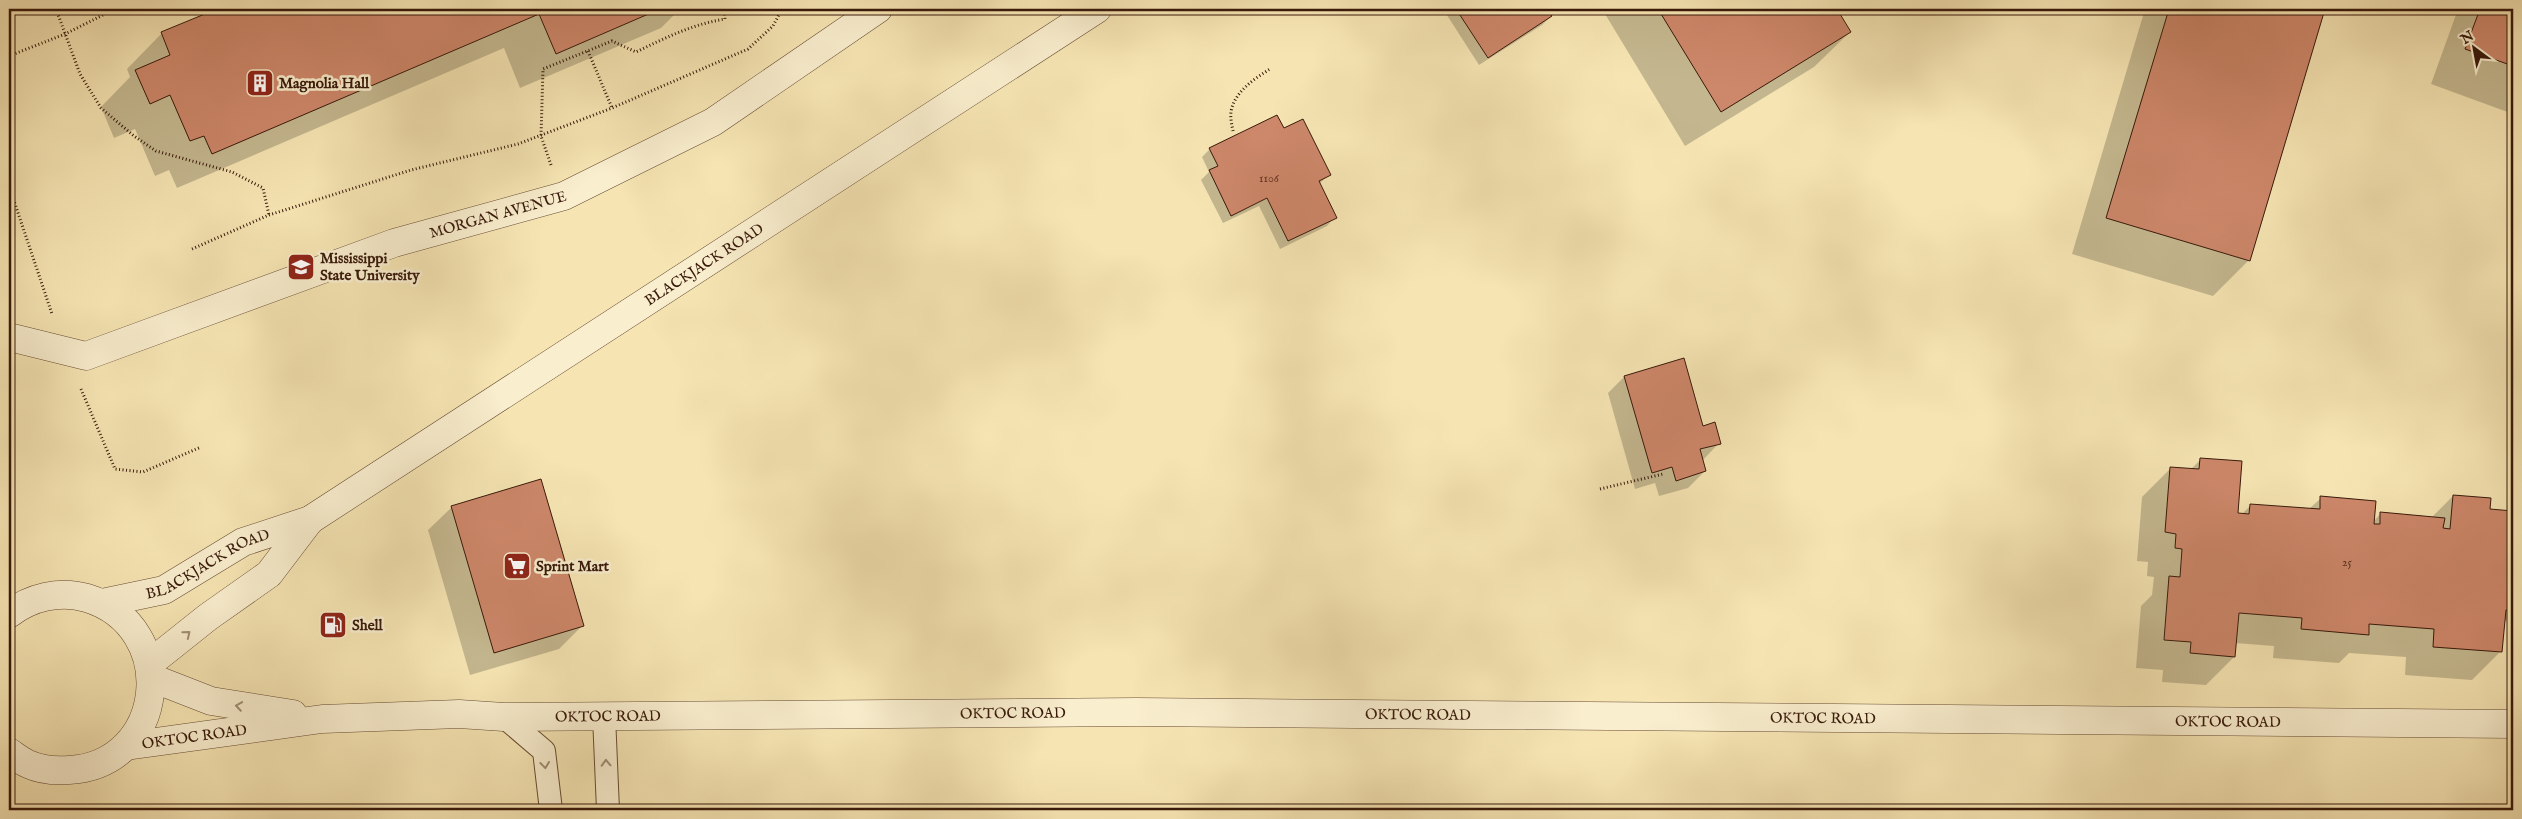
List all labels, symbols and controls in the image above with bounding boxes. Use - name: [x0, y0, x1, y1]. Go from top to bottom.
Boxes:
- north arrow: [2450, 22, 2500, 72]
- text: N: [2457, 27, 2478, 49]
- building icon: Magnolia Hall: [245, 68, 275, 98]
- place label: Magnolia Hall: [279, 74, 370, 93]
- house number: 1106: [1259, 171, 1280, 186]
- street label: MORGAN AVENUE: [427, 186, 568, 242]
- street label: BLACKJACK ROAD: [641, 219, 767, 310]
- place label: Mississippi State University: [320, 249, 420, 285]
- school or university icon: Mississippi State University: [286, 252, 316, 282]
- street label: BLACKJACK ROAD: [144, 524, 272, 603]
- supermarket icon: Sprint Mart: [502, 551, 532, 581]
- house number: 25: [2342, 555, 2353, 570]
- place label: Sprint Mart: [536, 557, 610, 576]
- fuel station icon: Shell: [318, 610, 348, 640]
- place label: Shell: [352, 616, 384, 635]
- one-way arrow: [181, 631, 190, 639]
- one-way arrow: [235, 701, 243, 711]
- street label: OKTOC ROAD: [960, 703, 1066, 723]
- street label: OKTOC ROAD: [1365, 704, 1471, 724]
- street label: OKTOC ROAD: [555, 706, 661, 726]
- street label: OKTOC ROAD: [1770, 708, 1876, 728]
- street label: OKTOC ROAD: [2175, 712, 2281, 731]
- street label: OKTOC ROAD: [141, 720, 248, 753]
- one-way arrow: [600, 759, 611, 767]
- one-way arrow: [539, 761, 550, 769]

